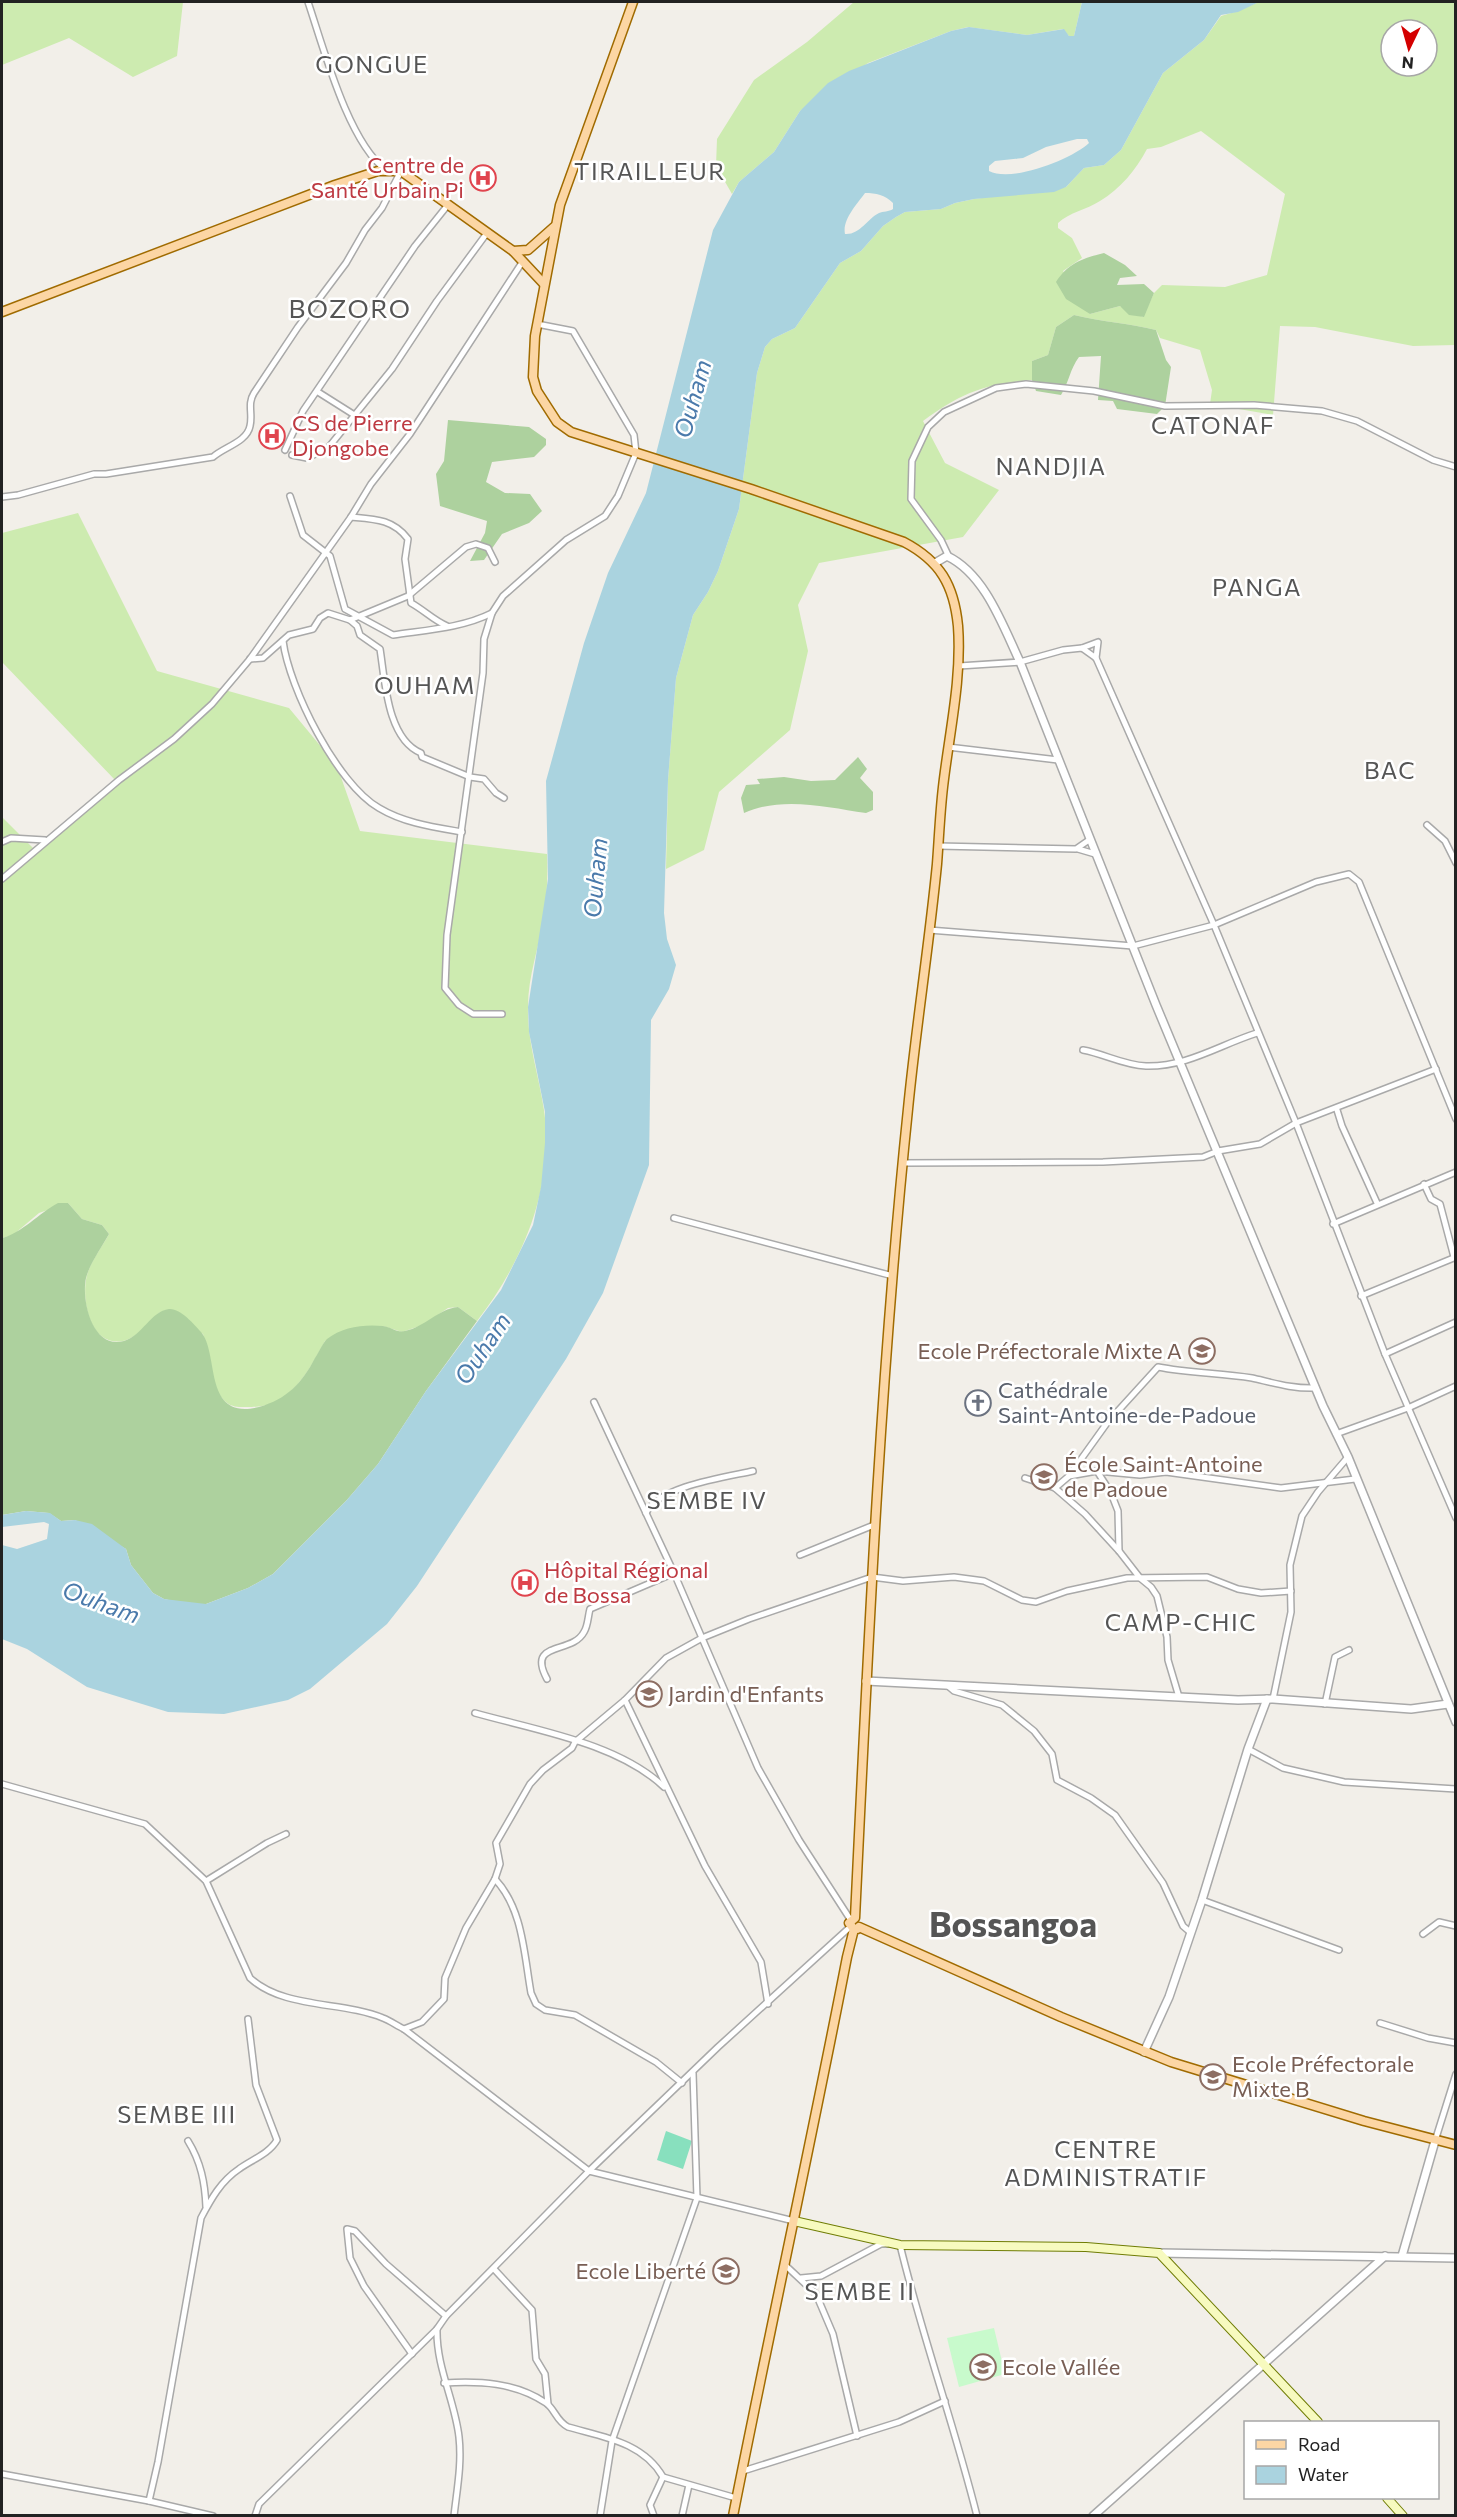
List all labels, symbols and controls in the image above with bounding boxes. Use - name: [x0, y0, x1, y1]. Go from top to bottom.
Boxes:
- north arrow: [1379, 18, 1439, 78]
- district label: GONGUE: [315, 49, 429, 78]
- text: N: [1401, 53, 1414, 73]
- place label: Centre de Santé Urbain Pi: [311, 151, 464, 203]
- district label: TIRAILLEUR: [574, 156, 726, 185]
- hospital icon: Centre de Santé Urbain Pi: [468, 163, 498, 193]
- district label: BOZORO: [288, 292, 412, 323]
- water label: Ouham: [667, 356, 717, 441]
- place label: CS de Pierre Djongobe: [292, 409, 413, 461]
- district label: CATONAF: [1151, 410, 1275, 439]
- hospital icon: CS de Pierre Djongobe: [257, 421, 287, 451]
- district label: NANDJIA: [995, 451, 1107, 480]
- district label: PANGA: [1212, 572, 1302, 601]
- district label: OUHAM: [374, 670, 476, 699]
- district label: BAC: [1364, 755, 1416, 784]
- water label: Ouham: [577, 837, 612, 919]
- water label: Ouham: [447, 1307, 516, 1390]
- school or university icon: Ecole Préfectorale Mixte A: [1187, 1336, 1217, 1366]
- place label: Ecole Préfectorale Mixte A: [917, 1337, 1182, 1364]
- place label: Cathédrale Saint-Antoine-de-Padoue: [998, 1376, 1256, 1428]
- church icon: Cathédrale Saint-Antoine-de-Padoue: [963, 1388, 993, 1418]
- place label: École Saint-Antoine de Padoue: [1064, 1450, 1263, 1502]
- school or university icon: École Saint-Antoine de Padoue: [1029, 1462, 1059, 1492]
- district label: SEMBE IV: [647, 1485, 767, 1514]
- place label: Hôpital Régional de Bossa: [544, 1556, 709, 1608]
- hospital icon: Hôpital Régional de Bossa: [510, 1568, 540, 1598]
- water label: Ouham: [59, 1574, 144, 1629]
- district label: CAMP-CHIC: [1105, 1607, 1257, 1636]
- school or university icon: Jardin d'Enfants: [634, 1679, 664, 1709]
- place label: Jardin d'Enfants: [668, 1680, 824, 1707]
- district label: Bossangoa: [929, 1902, 1097, 1944]
- place label: Ecole Préfectorale Mixte B: [1232, 2050, 1414, 2102]
- school or university icon: Ecole Préfectorale Mixte B: [1198, 2062, 1228, 2092]
- district label: SEMBE III: [117, 2099, 237, 2128]
- district label: CENTRE ADMINISTRATIF: [1004, 2134, 1208, 2191]
- school or university icon: Ecole Liberté: [711, 2256, 741, 2286]
- place label: Ecole Liberté: [575, 2257, 706, 2284]
- district label: SEMBE II: [804, 2276, 916, 2305]
- school or university icon: Ecole Vallée: [968, 2352, 998, 2382]
- place label: Ecole Vallée: [1002, 2353, 1120, 2380]
- legend: [1244, 2421, 1439, 2499]
- text: Road: [1298, 2433, 1340, 2455]
- text: Water: [1298, 2463, 1349, 2485]

